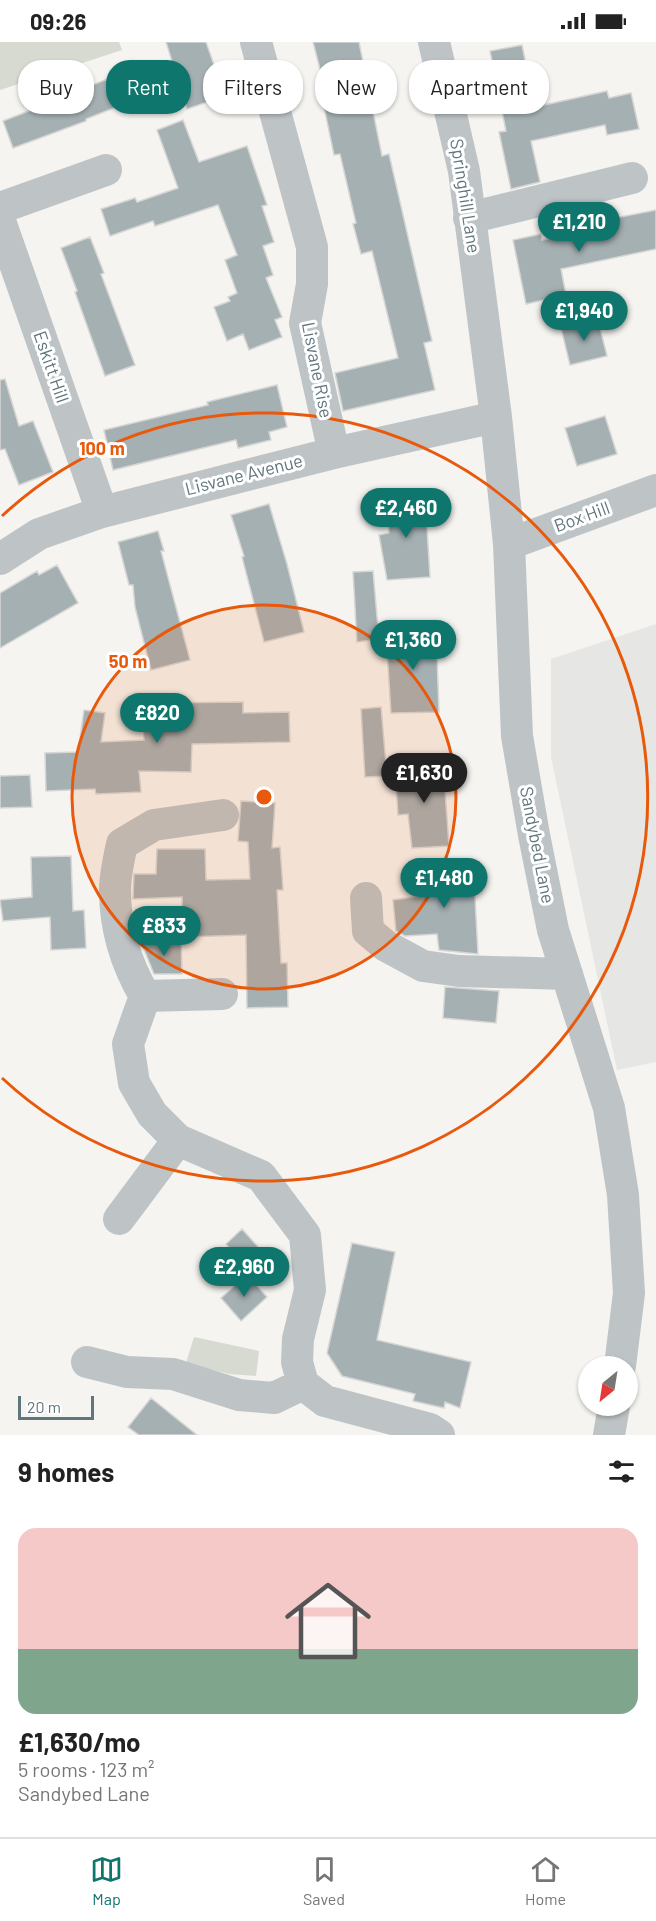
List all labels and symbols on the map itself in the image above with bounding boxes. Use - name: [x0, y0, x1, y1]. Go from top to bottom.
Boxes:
- street label: Springhill Lane: [446, 137, 486, 255]
- pin: £1,210: [530, 202, 628, 253]
- pin: £1,940: [535, 291, 633, 342]
- street label: Lisvane Rise: [298, 320, 338, 420]
- street label: Eskitt Hill: [29, 328, 74, 405]
- text: 100 m: [79, 437, 125, 459]
- street label: Lisvane Avenue: [183, 449, 305, 499]
- pin: £2,460: [357, 488, 455, 539]
- street label: Box Hill: [551, 496, 613, 536]
- pin: £1,360: [364, 620, 462, 671]
- text: 50 m: [109, 650, 147, 672]
- pin: £820: [121, 693, 193, 744]
- pin: £1,630: [375, 753, 473, 804]
- street label: Sandybed Lane: [516, 784, 560, 905]
- centre of rings: [254, 787, 274, 807]
- pin: £1,480: [395, 858, 493, 909]
- pin: £833: [128, 906, 200, 957]
- pin: £2,960: [195, 1247, 293, 1298]
- north arrow: [578, 1356, 638, 1416]
- scale bar: [18, 1393, 94, 1420]

